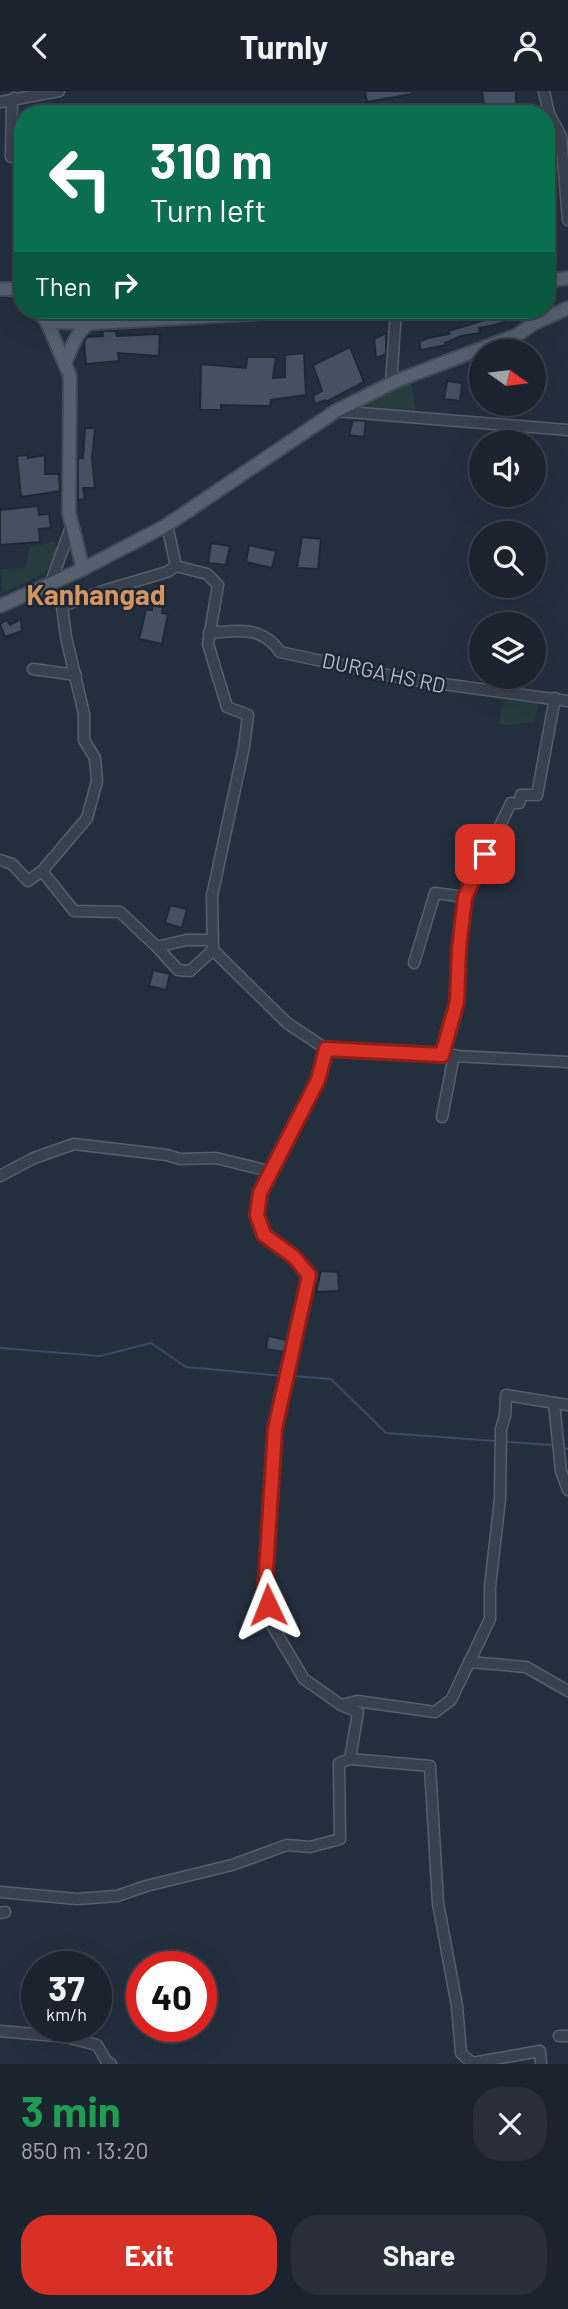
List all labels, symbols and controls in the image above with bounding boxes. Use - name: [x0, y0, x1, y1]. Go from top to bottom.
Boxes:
- icon: back: [21, 27, 59, 65]
- text: Turnly: [240, 27, 328, 65]
- icon: person: [509, 27, 547, 65]
- text: 310 m: [150, 130, 272, 189]
- icon: left: [35, 133, 126, 224]
- text: Turn left: [150, 190, 267, 228]
- icon: right: [106, 266, 144, 304]
- text: Then: [35, 270, 92, 301]
- north arrow: [469, 339, 546, 417]
- map controls: [469, 339, 546, 689]
- button: sound: [469, 430, 546, 507]
- button: search: [469, 521, 546, 598]
- district label: Kanhangad: [26, 577, 166, 611]
- button: layers: [469, 612, 546, 689]
- street label: DURGA HS RD: [320, 647, 448, 697]
- pin: [455, 824, 515, 884]
- icon: arrive: [466, 835, 504, 873]
- position arrow: [231, 1568, 305, 1642]
- speed limit sign: 40: [126, 1951, 217, 2042]
- text: 37: [48, 1966, 85, 2008]
- text: km/h: [46, 2003, 87, 2025]
- text: 3 min: [21, 2085, 121, 2135]
- button: close: [473, 2087, 547, 2161]
- text: 850 m · 13:20: [21, 2136, 148, 2164]
- button: Exit: [21, 2215, 277, 2295]
- button: Share: [291, 2215, 547, 2295]

